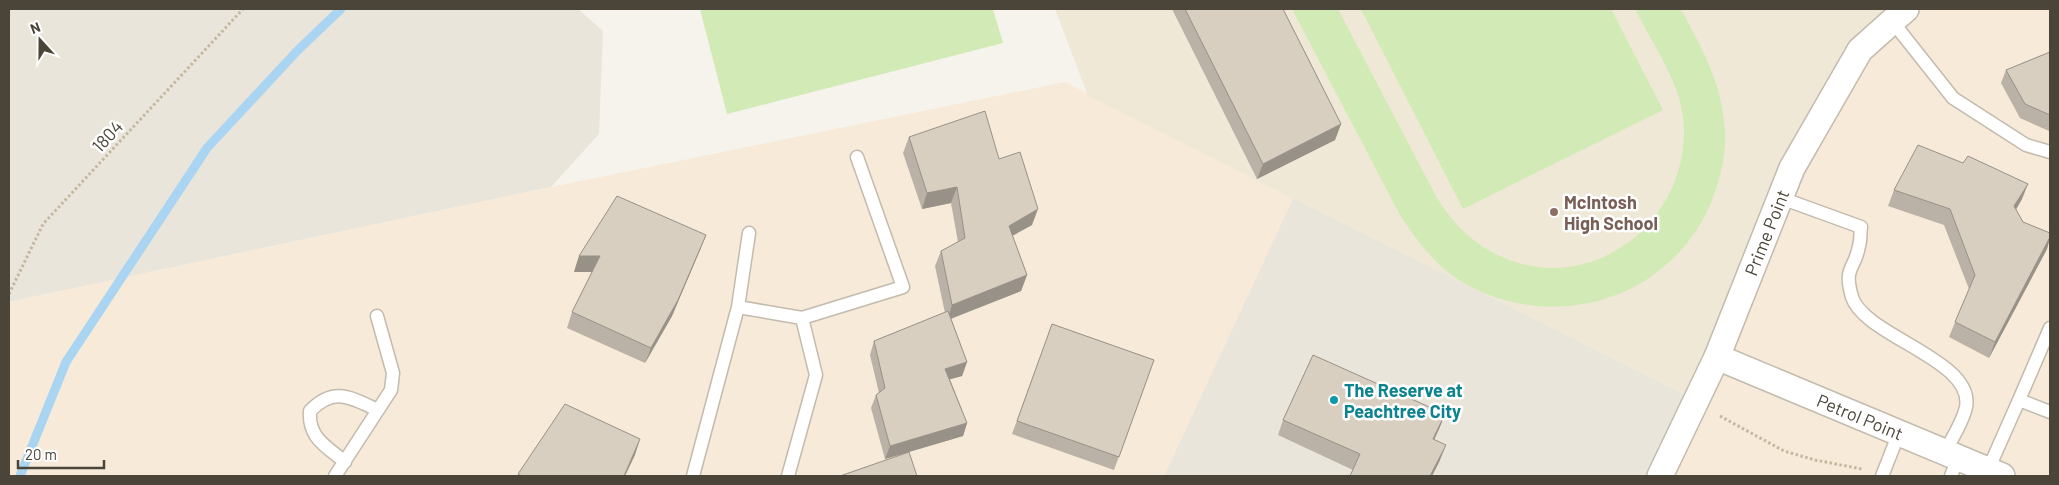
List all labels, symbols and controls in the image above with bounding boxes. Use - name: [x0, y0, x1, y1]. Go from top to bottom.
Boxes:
- north arrow: [15, 15, 65, 65]
- text: N: [28, 18, 43, 37]
- street label: 1804: [87, 115, 127, 157]
- street label: Prime Point: [1739, 186, 1793, 279]
- place label: McIntosh High School: [1564, 191, 1658, 234]
- marker: McIntosh High School: [1548, 206, 1560, 218]
- place label: The Reserve at Peachtree City: [1344, 379, 1463, 422]
- street label: Petrol Point: [1814, 389, 1906, 444]
- marker: The Reserve at Peachtree City: [1328, 394, 1340, 406]
- scale bar: [18, 438, 104, 470]
- text: 20 m: [25, 445, 57, 463]

